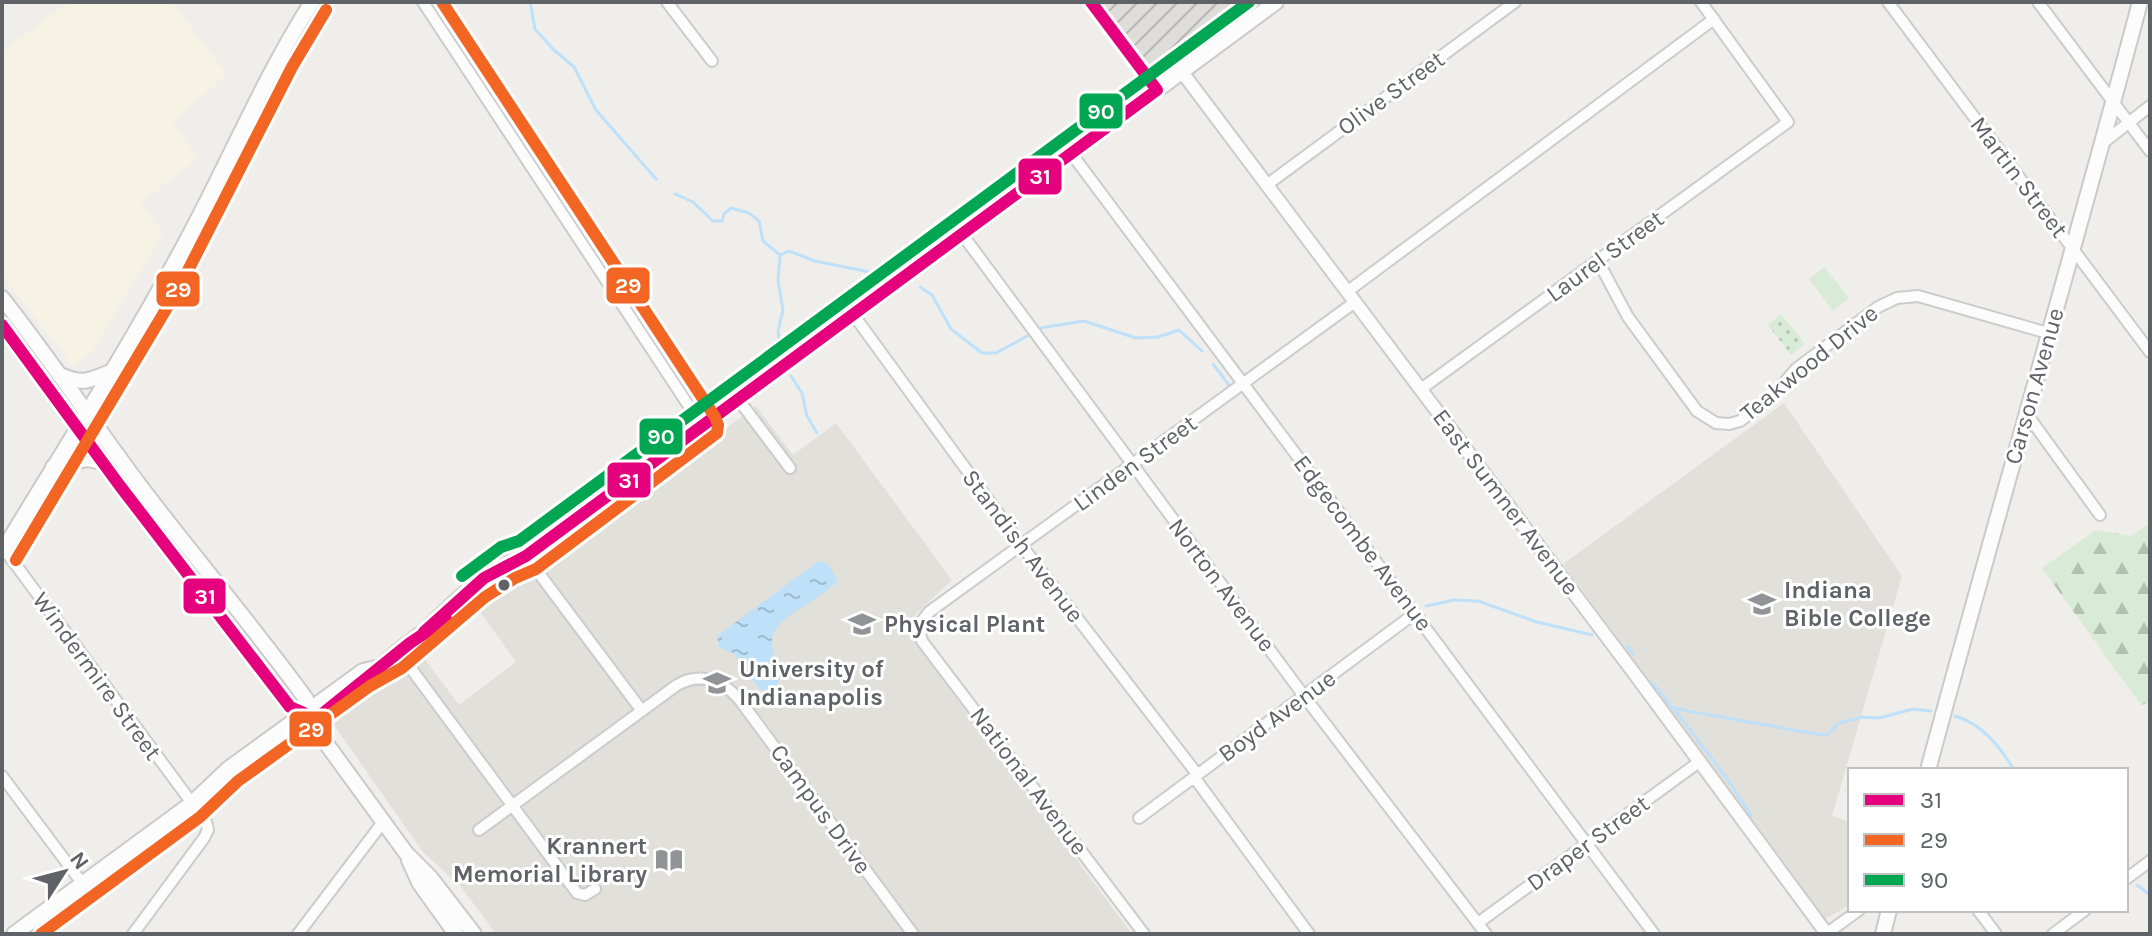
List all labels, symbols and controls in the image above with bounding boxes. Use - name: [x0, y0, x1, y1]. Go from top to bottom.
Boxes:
- street label: Olive Street: [1332, 45, 1450, 141]
- line badge: 90: [1078, 92, 1124, 130]
- text: 90: [1087, 99, 1115, 125]
- street label: Martin Street: [1964, 111, 2074, 243]
- line badge: 31: [1017, 157, 1063, 196]
- text: 31: [1029, 164, 1051, 190]
- street label: Laurel Street: [1541, 204, 1669, 308]
- line badge: 29: [605, 266, 651, 305]
- line badge: 29: [155, 270, 201, 308]
- text: 29: [615, 273, 641, 299]
- text: 29: [165, 277, 191, 303]
- street label: Teakwood Drive: [1735, 299, 1883, 427]
- street label: Carson Avenue: [1998, 305, 2070, 467]
- street label: East Sumner Avenue: [1427, 403, 1585, 601]
- street label: Linden Street: [1068, 409, 1202, 517]
- line badge: 90: [638, 417, 684, 456]
- text: 90: [647, 424, 675, 450]
- street label: Edgecombe Avenue: [1288, 450, 1438, 636]
- line badge: 31: [606, 461, 652, 499]
- street label: Standish Avenue: [956, 464, 1090, 628]
- text: 31: [618, 468, 640, 494]
- street label: Norton Avenue: [1163, 513, 1281, 657]
- place label: Indiana Bible College: [1784, 576, 1931, 632]
- line badge: 31: [182, 577, 227, 615]
- unlabelled marker: [496, 577, 512, 593]
- text: 31: [194, 584, 216, 610]
- street label: Windermire Street: [27, 587, 167, 765]
- school or university icon: Indiana Bible College: [1747, 589, 1777, 619]
- school or university icon: Physical Plant: [847, 609, 877, 639]
- place label: Physical Plant: [884, 610, 1045, 638]
- place label: University of Indianapolis: [739, 655, 884, 711]
- street label: Boyd Avenue: [1213, 664, 1341, 768]
- school or university icon: University of Indianapolis: [702, 668, 732, 698]
- street label: National Avenue: [964, 701, 1094, 861]
- line badge: 29: [288, 710, 333, 748]
- text: 29: [298, 717, 324, 743]
- street label: Campus Drive: [765, 739, 877, 879]
- legend: [1848, 768, 2128, 912]
- text: 31: [1920, 786, 1942, 814]
- street label: Draper Street: [1521, 789, 1655, 897]
- text: 29: [1920, 826, 1948, 854]
- north arrow: [24, 832, 104, 912]
- place label: Krannert Memorial Library: [453, 832, 647, 888]
- library icon: Krannert Memorial Library: [654, 845, 684, 875]
- text: N: [64, 847, 95, 875]
- text: 90: [1920, 866, 1948, 894]

